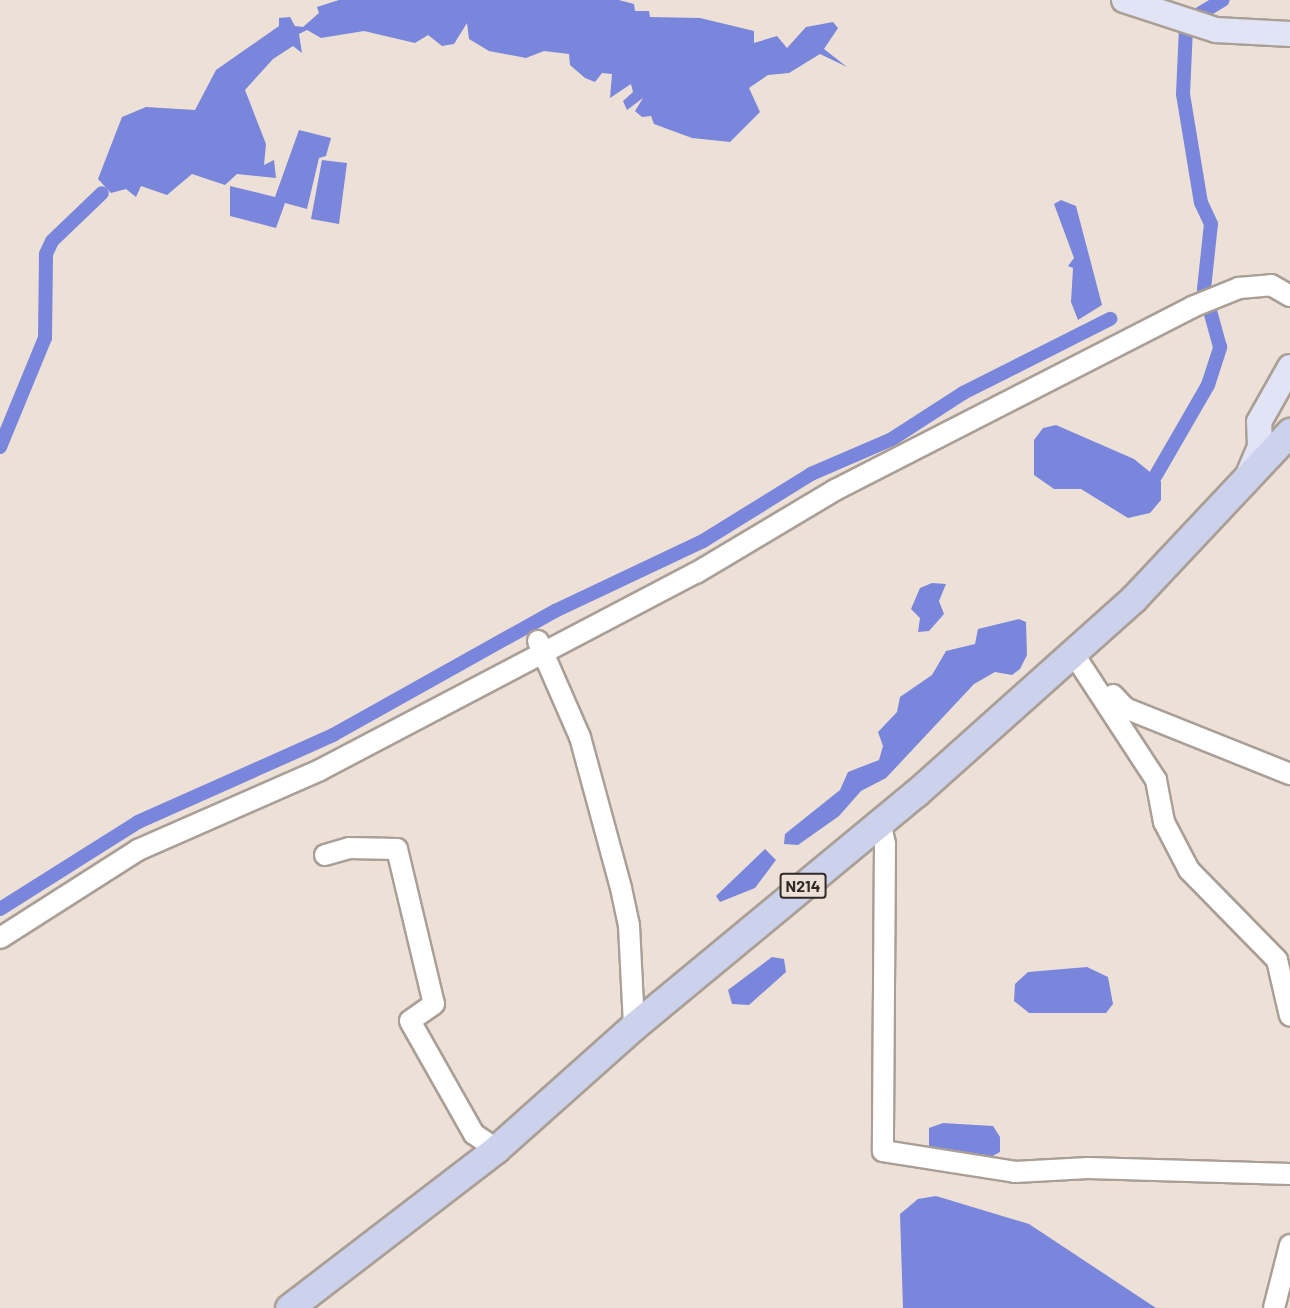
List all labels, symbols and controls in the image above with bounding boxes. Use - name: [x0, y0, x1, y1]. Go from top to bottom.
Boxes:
- road number: N214: [779, 873, 827, 899]

